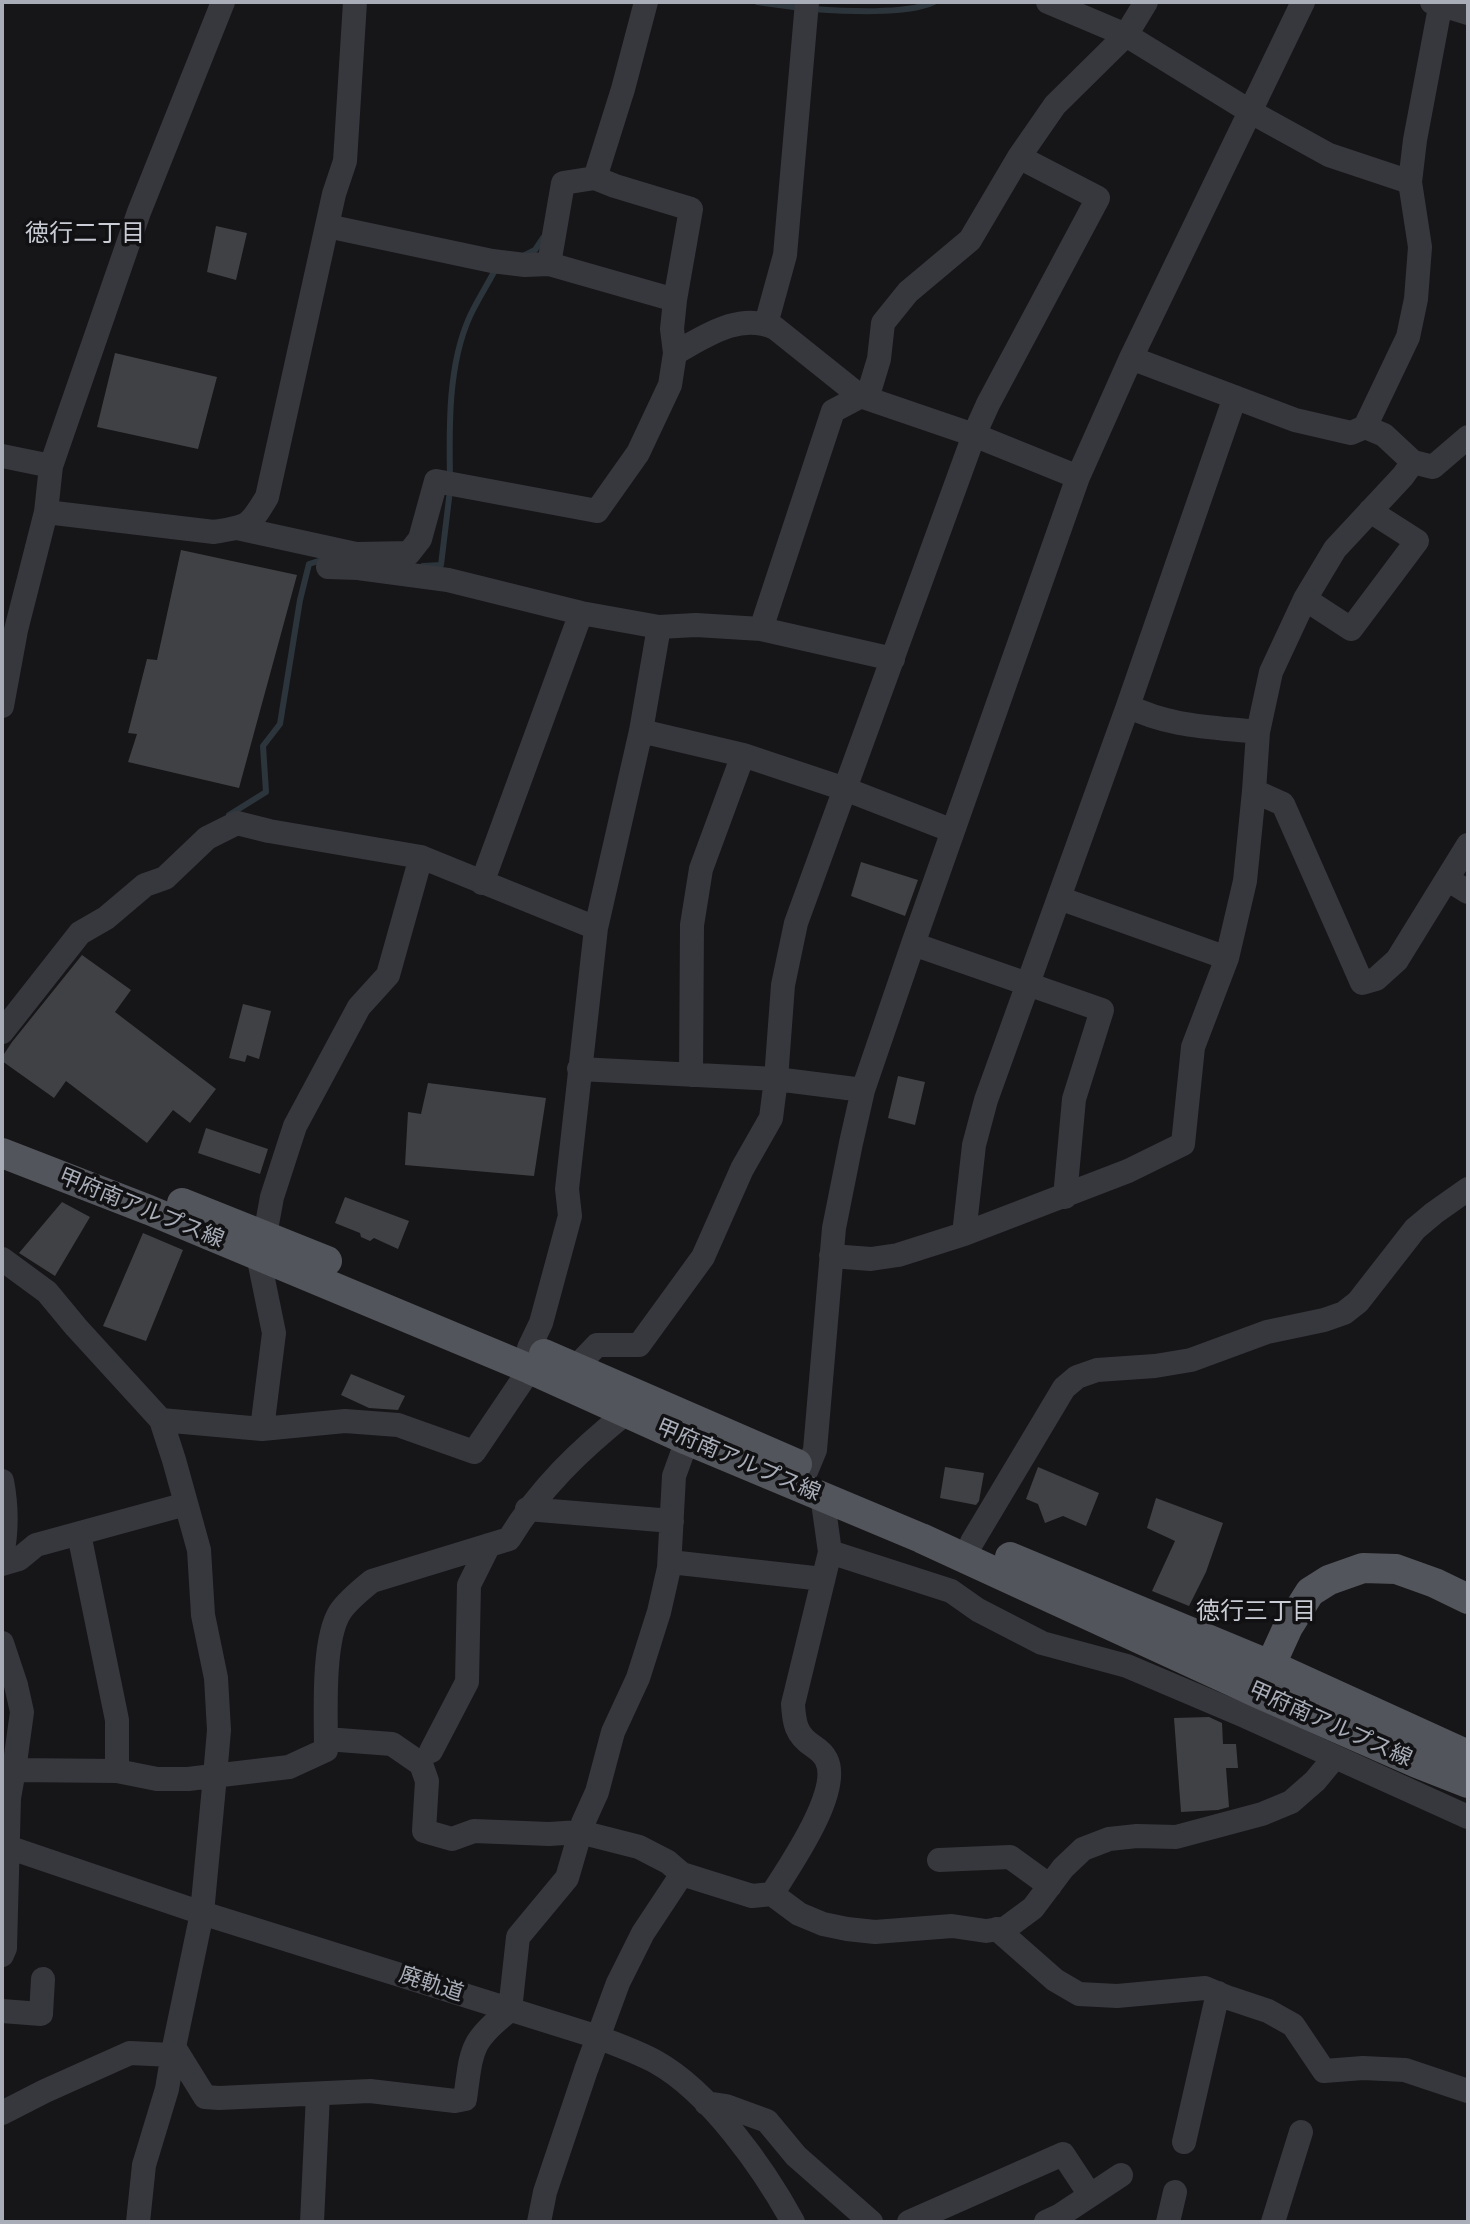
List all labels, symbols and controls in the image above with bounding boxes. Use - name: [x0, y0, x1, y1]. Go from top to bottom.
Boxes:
- district label: 徳行二丁目: [25, 221, 145, 249]
- street label: 甲府南アルプス線: [54, 1164, 228, 1254]
- street label: 甲府南アルプス線: [652, 1414, 824, 1508]
- district label: 徳行三丁目: [1196, 1599, 1316, 1627]
- street label: 甲府南アルプス線: [1244, 1677, 1416, 1773]
- street label: 廃軌道: [396, 1962, 466, 2008]

